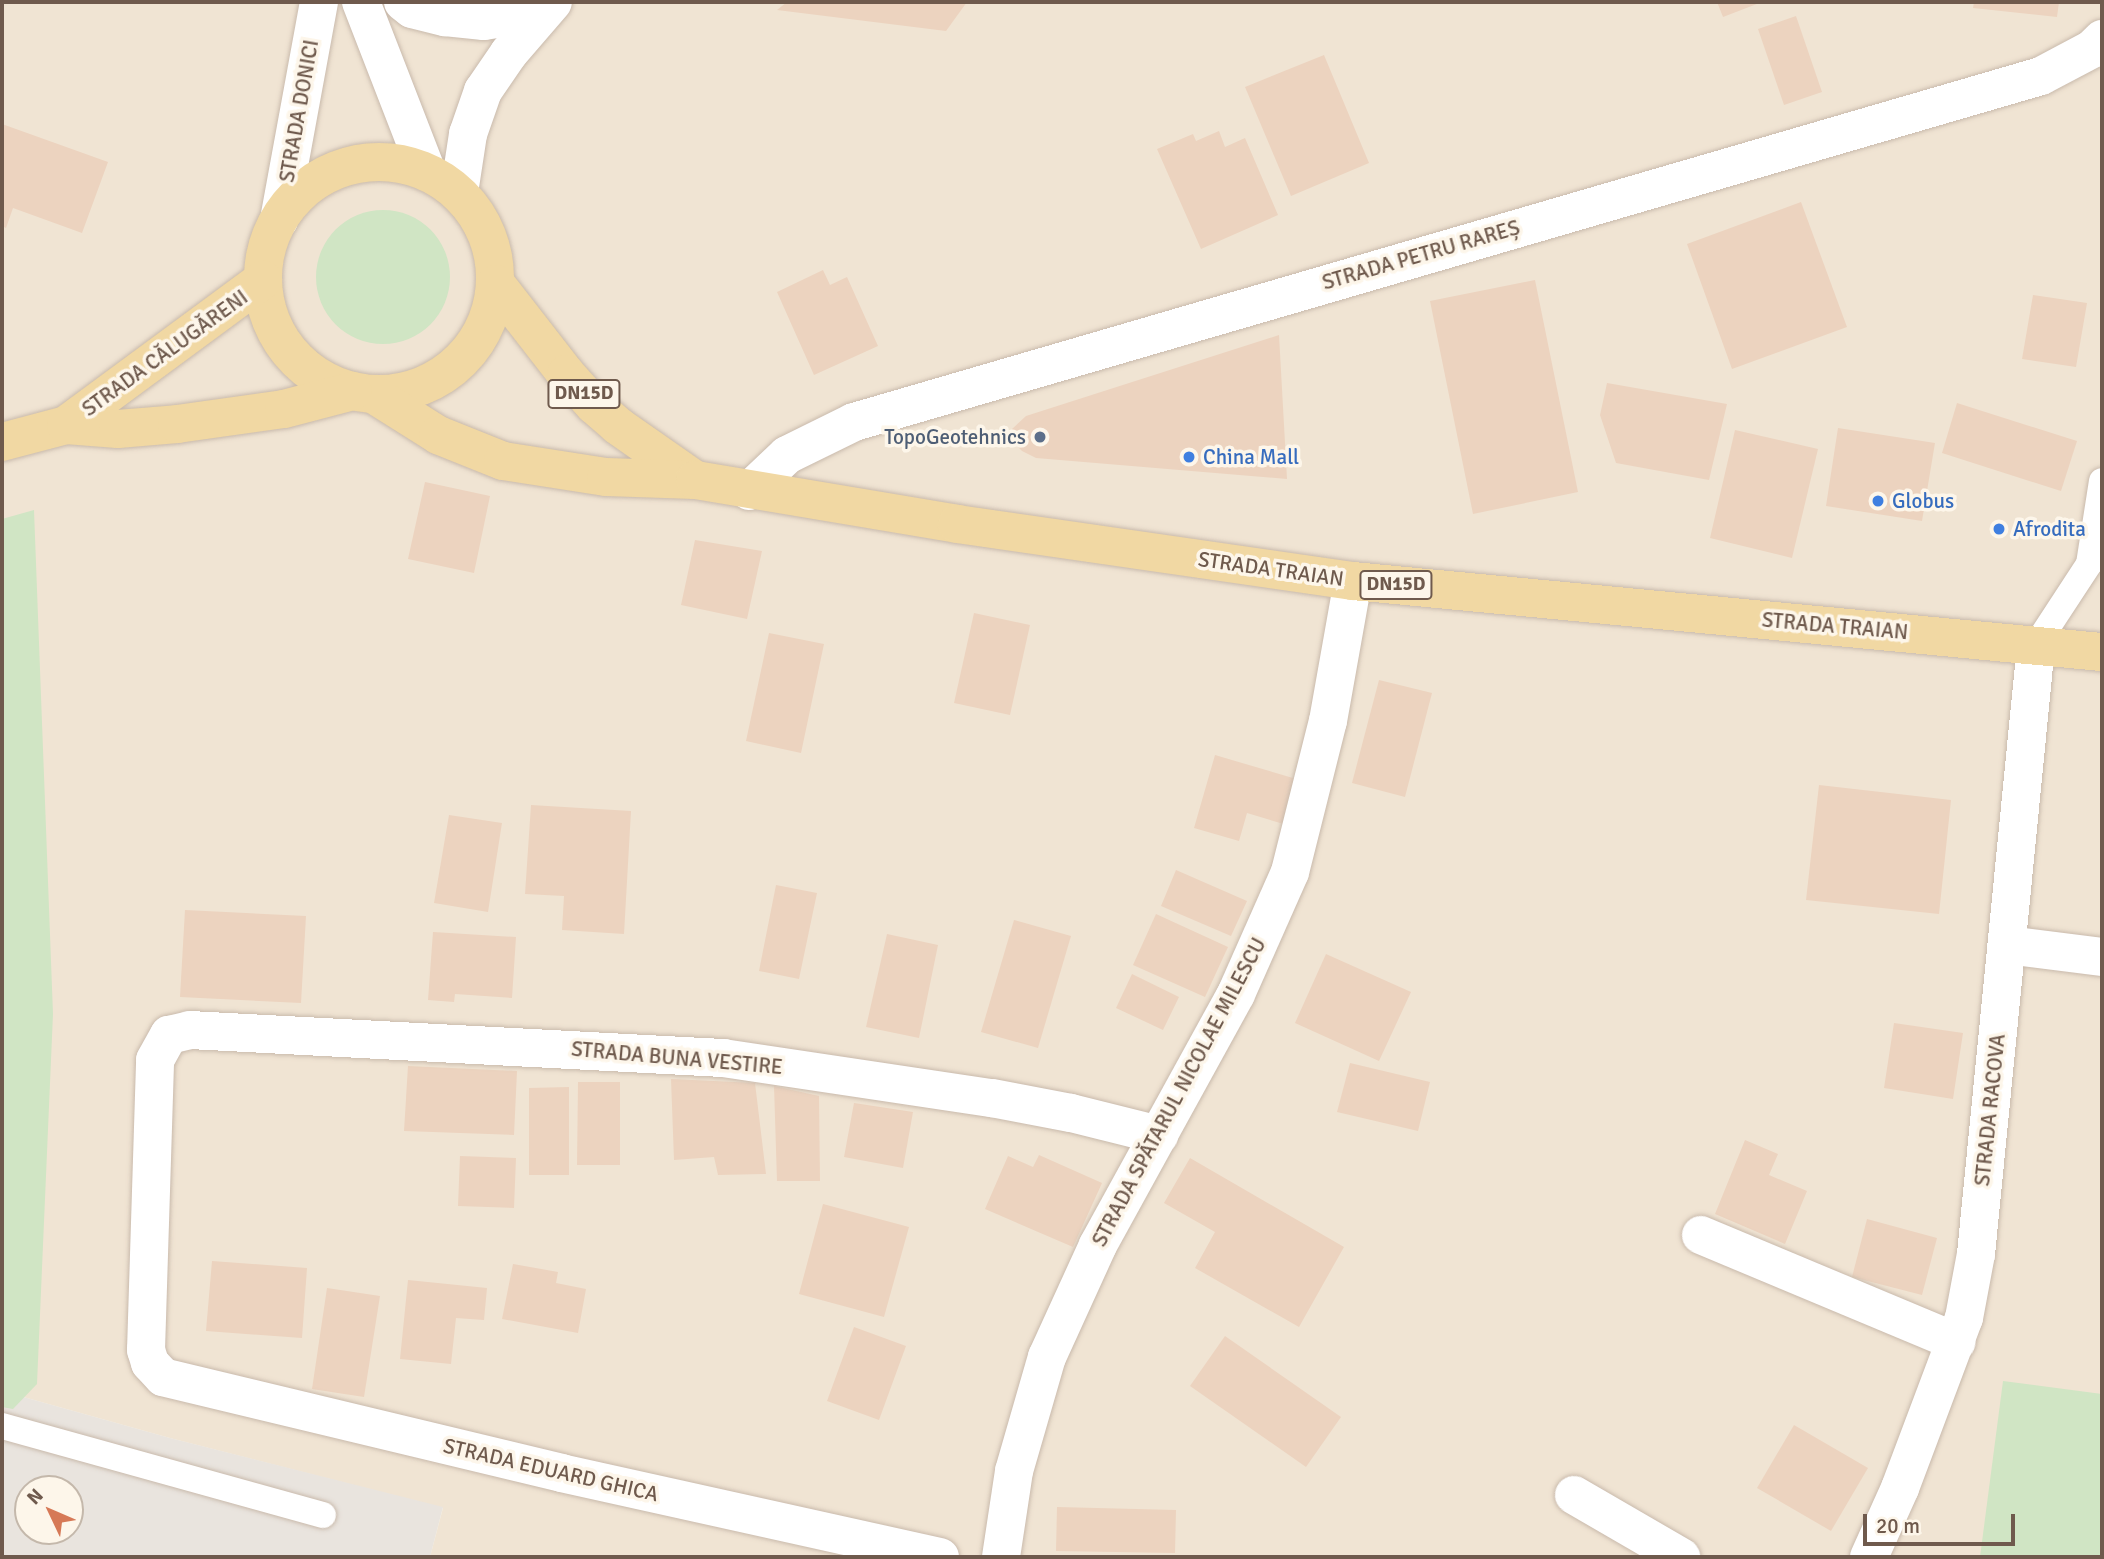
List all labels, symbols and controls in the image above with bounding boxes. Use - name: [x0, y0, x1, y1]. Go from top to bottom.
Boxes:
- street label: STRADA DONICI: [274, 38, 324, 184]
- street label: STRADA PETRU RAREȘ: [1319, 215, 1523, 295]
- street label: STRADA CĂLUGĂRENI: [77, 284, 253, 422]
- road number: DN15D: [547, 378, 621, 410]
- place label: TopoGeotehnics: [884, 424, 1026, 450]
- marker: TopoGeotehnics: [1032, 429, 1048, 445]
- place label: China Mall: [1203, 444, 1299, 470]
- marker: China Mall: [1181, 449, 1197, 465]
- place label: Globus: [1892, 488, 1954, 514]
- marker: Globus: [1870, 493, 1886, 509]
- place label: Afrodita: [2013, 516, 2086, 542]
- marker: Afrodita: [1991, 521, 2007, 537]
- street label: STRADA TRAIAN: [1197, 546, 1345, 592]
- road number: DN15D: [1359, 570, 1433, 600]
- street label: STRADA TRAIAN: [1761, 607, 1909, 645]
- street label: STRADA SPĂTARUL NICOLAE MILESCU: [1087, 933, 1271, 1251]
- street label: STRADA RACOVA: [1969, 1033, 2011, 1187]
- street label: STRADA BUNA VESTIRE: [570, 1036, 784, 1080]
- street label: STRADA EDUARD GHICA: [441, 1433, 661, 1507]
- north arrow: [14, 1475, 84, 1545]
- text: N: [22, 1484, 49, 1510]
- scale bar: [1866, 1500, 2018, 1544]
- text: 20 m: [1876, 1513, 1920, 1539]

